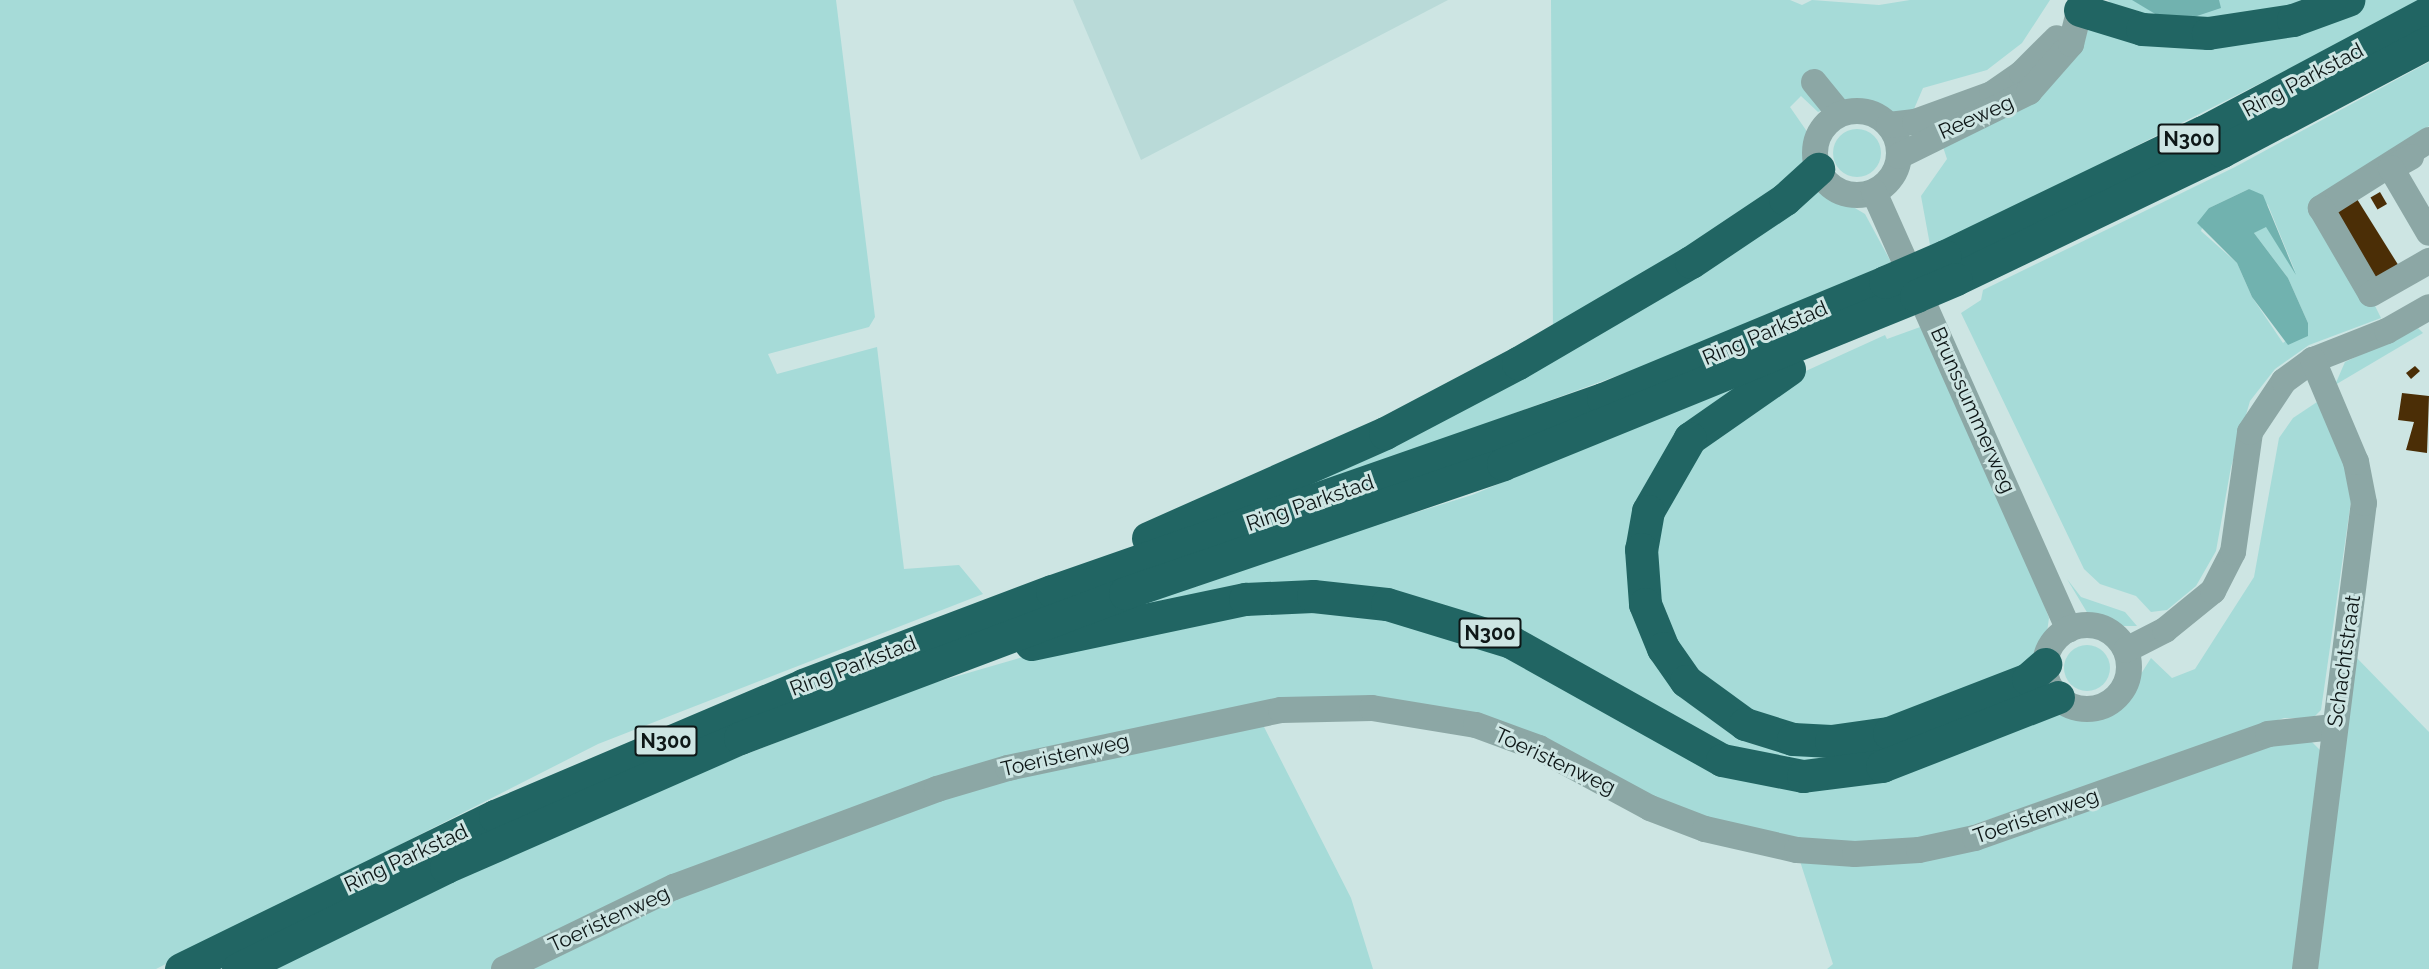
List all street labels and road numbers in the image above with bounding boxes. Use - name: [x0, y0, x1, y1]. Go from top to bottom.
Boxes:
- street label: Ring Parkstad: [2238, 38, 2368, 122]
- street label: Reeweg: [1934, 89, 2018, 145]
- road number: N300: [2158, 122, 2220, 156]
- street label: Ring Parkstad: [1699, 295, 1831, 371]
- street label: Brunssummerweg: [1925, 323, 2021, 497]
- street label: Ring Parkstad: [1243, 469, 1377, 537]
- street label: Schachtstraat: [2322, 593, 2366, 729]
- road number: N300: [1458, 616, 1522, 650]
- street label: Ring Parkstad: [786, 630, 920, 702]
- street label: Toeristenweg: [1491, 722, 1619, 800]
- road number: N300: [634, 724, 698, 758]
- street label: Toeristenweg: [999, 728, 1131, 782]
- street label: Toeristenweg: [1970, 783, 2102, 849]
- street label: Ring Parkstad: [340, 818, 472, 898]
- street label: Toeristenweg: [545, 880, 673, 958]

